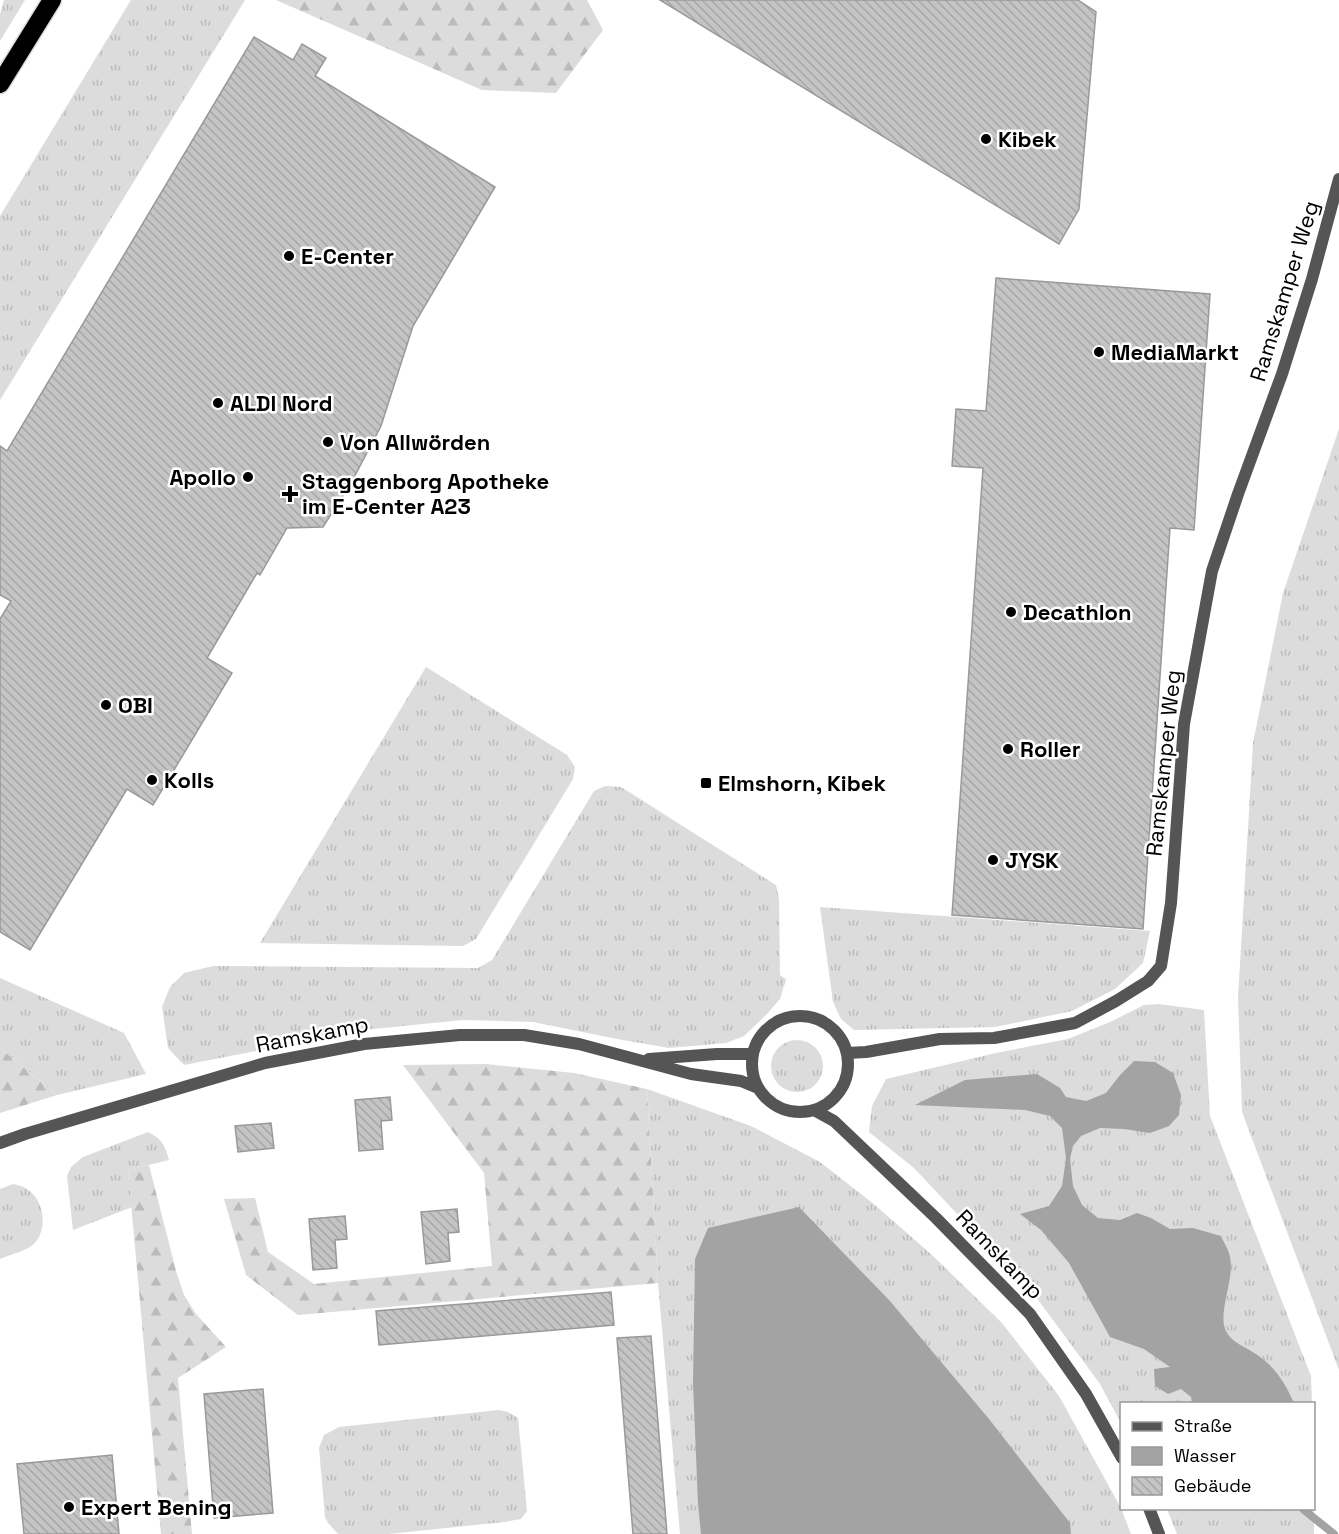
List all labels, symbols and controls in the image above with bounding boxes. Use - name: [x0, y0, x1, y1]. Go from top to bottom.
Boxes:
- place label: Kibek: [998, 125, 1057, 153]
- marker: Kibek: [979, 132, 993, 146]
- street label: Ramskamper Weg: [1243, 197, 1325, 385]
- place label: E-Center: [301, 242, 394, 270]
- marker: E-Center: [282, 249, 296, 263]
- place label: MediaMarkt: [1111, 338, 1239, 366]
- marker: MediaMarkt: [1092, 345, 1106, 359]
- place label: ALDI Nord: [230, 389, 332, 417]
- marker: ALDI Nord: [211, 396, 225, 410]
- place label: Von Allwörden: [340, 428, 490, 456]
- marker: Von Allwörden: [321, 435, 335, 449]
- place label: Apollo: [169, 463, 236, 491]
- place label: Staggenborg Apotheke im E-Center A23: [302, 467, 549, 520]
- marker: Apollo: [241, 470, 255, 484]
- marker: Staggenborg Apotheke im E-Center A23: [283, 487, 297, 501]
- place label: Decathlon: [1023, 598, 1132, 626]
- marker: Decathlon: [1004, 605, 1018, 619]
- street label: Ramskamper Weg: [1139, 668, 1187, 858]
- place label: OBI: [118, 691, 153, 719]
- marker: OBI: [99, 698, 113, 712]
- place label: Roller: [1020, 735, 1081, 763]
- marker: Roller: [1001, 742, 1015, 756]
- place label: Kolls: [164, 766, 214, 794]
- place label: Elmshorn, Kibek: [718, 769, 886, 797]
- marker: Kolls: [145, 773, 159, 787]
- marker: Elmshorn, Kibek: [699, 776, 713, 790]
- place label: JYSK: [1005, 846, 1059, 874]
- marker: JYSK: [986, 853, 1000, 867]
- street label: Ramskamp: [253, 1009, 371, 1059]
- street label: Ramskamp: [950, 1203, 1050, 1305]
- legend: [1120, 1402, 1315, 1510]
- text: Straße: [1174, 1414, 1232, 1437]
- text: Wasser: [1174, 1444, 1236, 1467]
- text: Gebäude: [1174, 1474, 1252, 1497]
- place label: Expert Bening: [81, 1493, 232, 1521]
- marker: Expert Bening: [62, 1500, 76, 1514]

